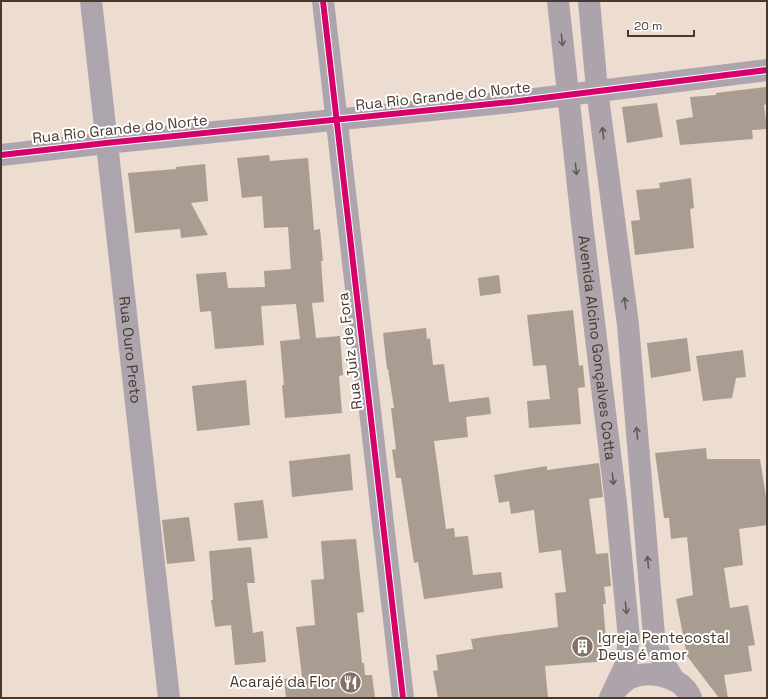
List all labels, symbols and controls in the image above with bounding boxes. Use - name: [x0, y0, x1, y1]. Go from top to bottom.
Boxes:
- scale bar: [628, 12, 694, 38]
- text: 20 m: [634, 18, 662, 34]
- one-way arrow: [559, 33, 566, 46]
- street label: Rua Rio Grande do Norte: [354, 77, 532, 114]
- street label: Rua Rio Grande do Norte: [31, 110, 209, 147]
- one-way arrow: [599, 127, 607, 140]
- one-way arrow: [572, 162, 580, 175]
- street label: Avenida Alcino Gonçalves Cotta: [575, 234, 621, 462]
- street label: Rua Juiz de Fora: [333, 291, 366, 411]
- street label: Rua Ouro Preto: [115, 295, 146, 404]
- one-way arrow: [621, 297, 629, 310]
- one-way arrow: [633, 427, 640, 440]
- one-way arrow: [609, 472, 617, 485]
- one-way arrow: [644, 556, 651, 569]
- one-way arrow: [623, 601, 630, 614]
- place label: Igreja Pentecostal Deus é amor: [598, 628, 729, 664]
- building icon: Igreja Pentecostal Deus é amor: [570, 634, 596, 660]
- restaurant icon: Acarajé da Flor: [338, 669, 364, 695]
- place label: Acarajé da Flor: [230, 672, 336, 691]

